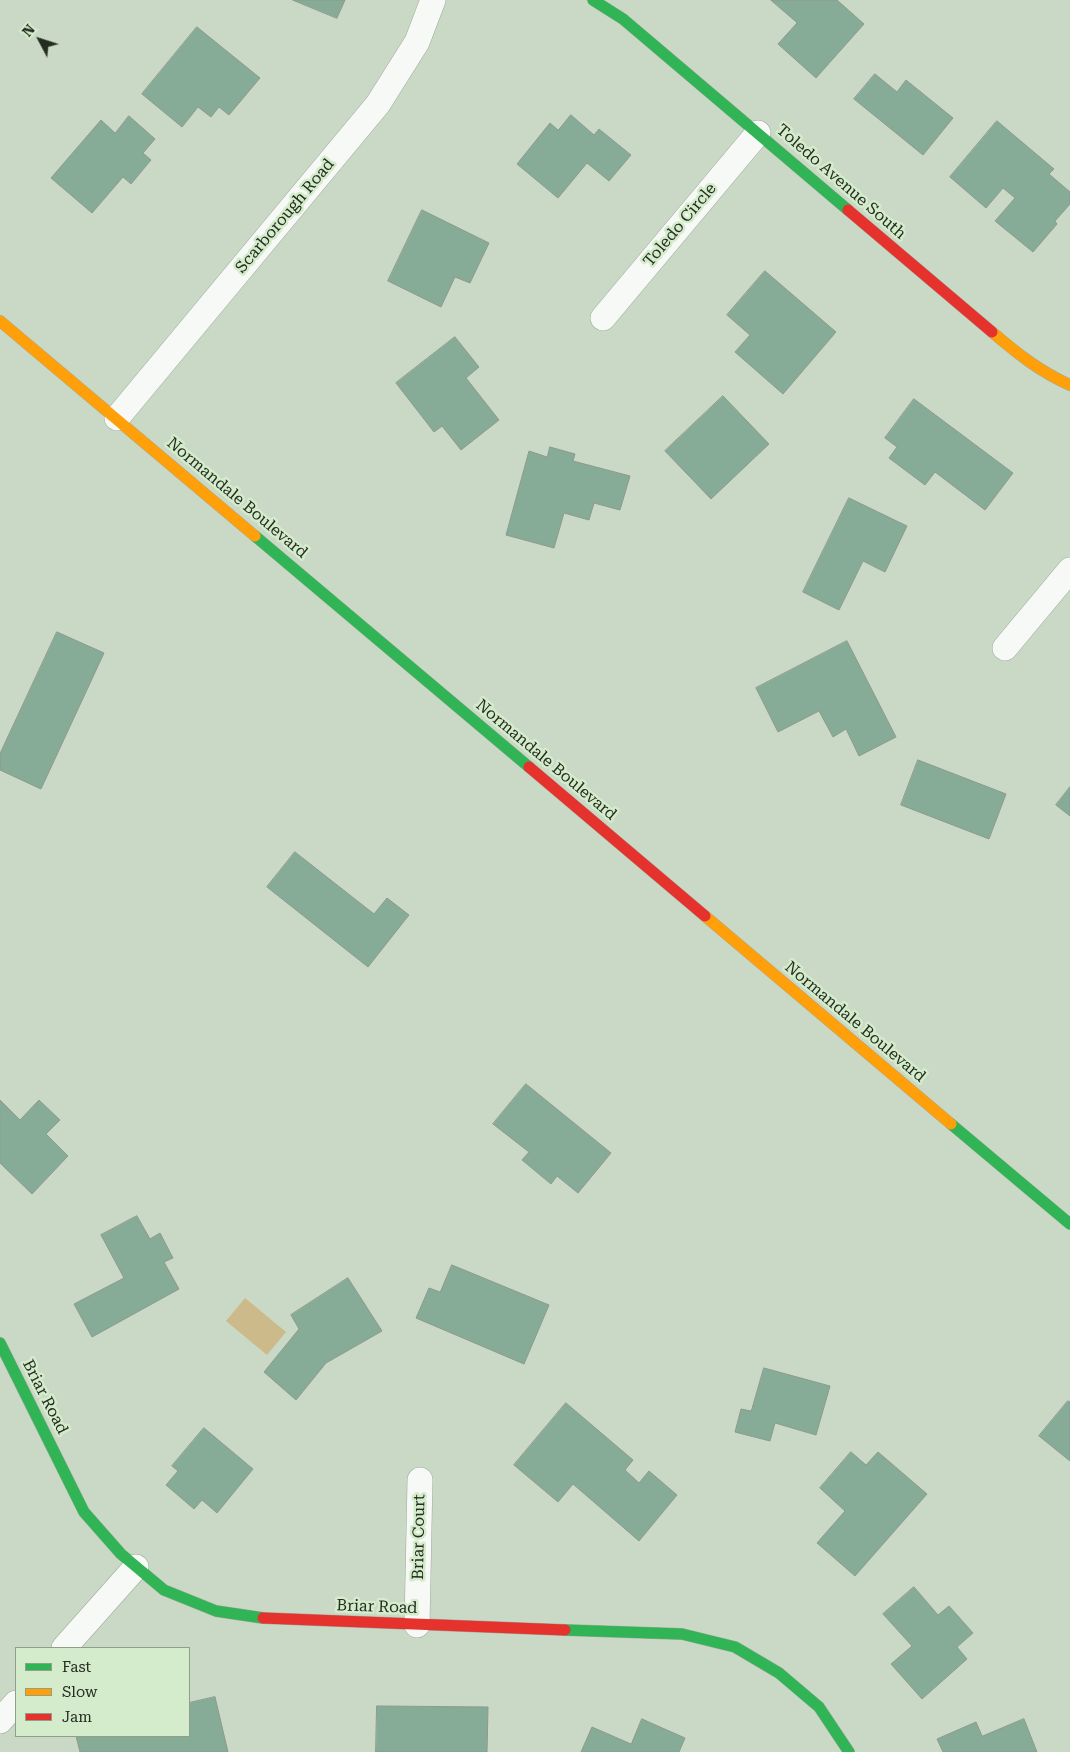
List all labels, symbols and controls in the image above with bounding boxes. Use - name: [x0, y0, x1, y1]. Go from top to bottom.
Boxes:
- north arrow: [15, 15, 65, 65]
- text: N: [19, 21, 38, 40]
- street label: Toledo Avenue South: [772, 121, 910, 243]
- street label: Scarborough Road: [232, 155, 338, 277]
- street label: Toledo Circle: [639, 179, 721, 271]
- street label: Normandale Boulevard: [163, 434, 311, 562]
- street label: Normandale Boulevard: [472, 696, 620, 824]
- street label: Normandale Boulevard: [781, 958, 929, 1086]
- street label: Briar Road: [18, 1357, 72, 1437]
- street label: Briar Court: [409, 1494, 429, 1580]
- street label: Briar Road: [336, 1596, 418, 1618]
- legend: [15, 1647, 190, 1737]
- text: Fast: [62, 1658, 91, 1676]
- text: Slow: [62, 1683, 97, 1701]
- text: Jam: [62, 1708, 92, 1726]

